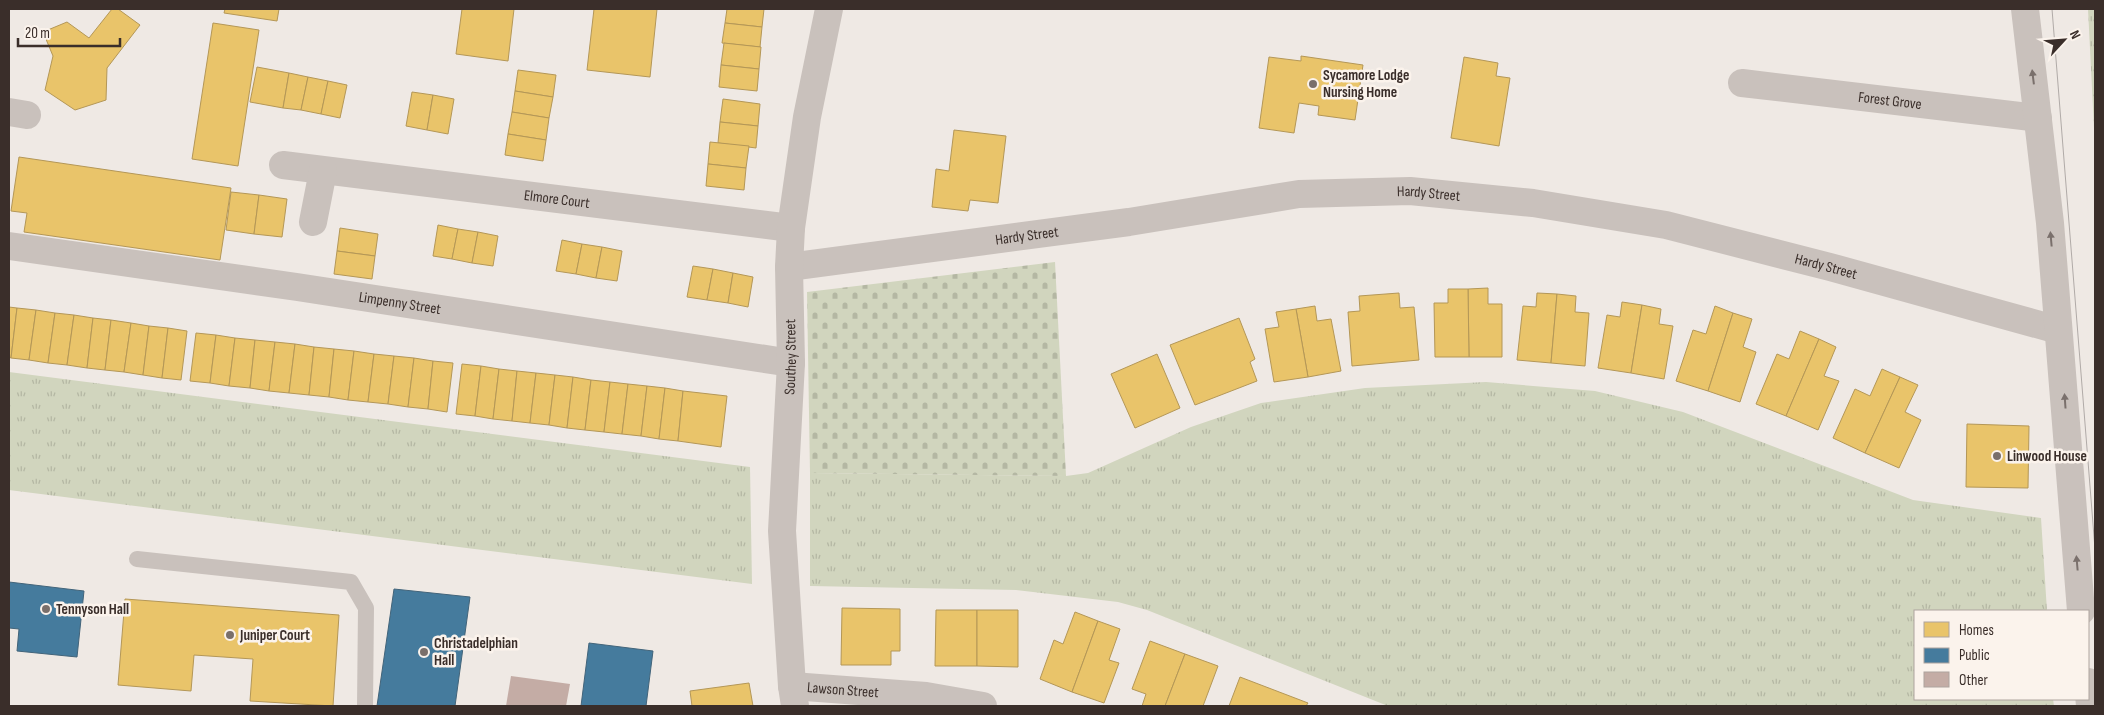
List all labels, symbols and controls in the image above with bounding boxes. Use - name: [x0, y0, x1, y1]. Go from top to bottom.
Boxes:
- scale bar: [18, 15, 120, 47]
- north arrow: [2039, 15, 2089, 65]
- text: 20 m: [25, 24, 50, 43]
- text: N: [2066, 27, 2085, 42]
- place label: Sycamore Lodge Nursing Home: [1323, 66, 1409, 102]
- one-way arrow: [2029, 69, 2037, 85]
- marker: Sycamore Lodge Nursing Home: [1307, 78, 1319, 90]
- street label: Forest Grove: [1857, 87, 1923, 114]
- street label: Hardy Street: [1397, 181, 1462, 205]
- street label: Elmore Court: [523, 185, 591, 213]
- street label: Hardy Street: [994, 222, 1060, 249]
- one-way arrow: [2047, 230, 2055, 246]
- street label: Hardy Street: [1793, 249, 1860, 284]
- street label: Limpenny Street: [357, 287, 443, 319]
- street label: Southey Street: [780, 318, 801, 395]
- one-way arrow: [2060, 392, 2068, 408]
- place label: Linwood House: [2007, 447, 2087, 466]
- marker: Linwood House: [1991, 450, 2003, 462]
- one-way arrow: [2073, 554, 2081, 570]
- place label: Tennyson Hall: [56, 600, 129, 619]
- marker: Tennyson Hall: [40, 603, 52, 615]
- legend: [1914, 610, 2089, 700]
- text: Homes: [1959, 621, 1994, 640]
- place label: Juniper Court: [239, 626, 310, 645]
- marker: Juniper Court: [224, 629, 236, 641]
- place label: Christadelphian Hall: [434, 634, 518, 670]
- marker: Christadelphian Hall: [418, 646, 430, 658]
- text: Public: [1959, 646, 1990, 665]
- text: Other: [1959, 671, 1988, 690]
- street label: Lawson Street: [806, 678, 880, 702]

